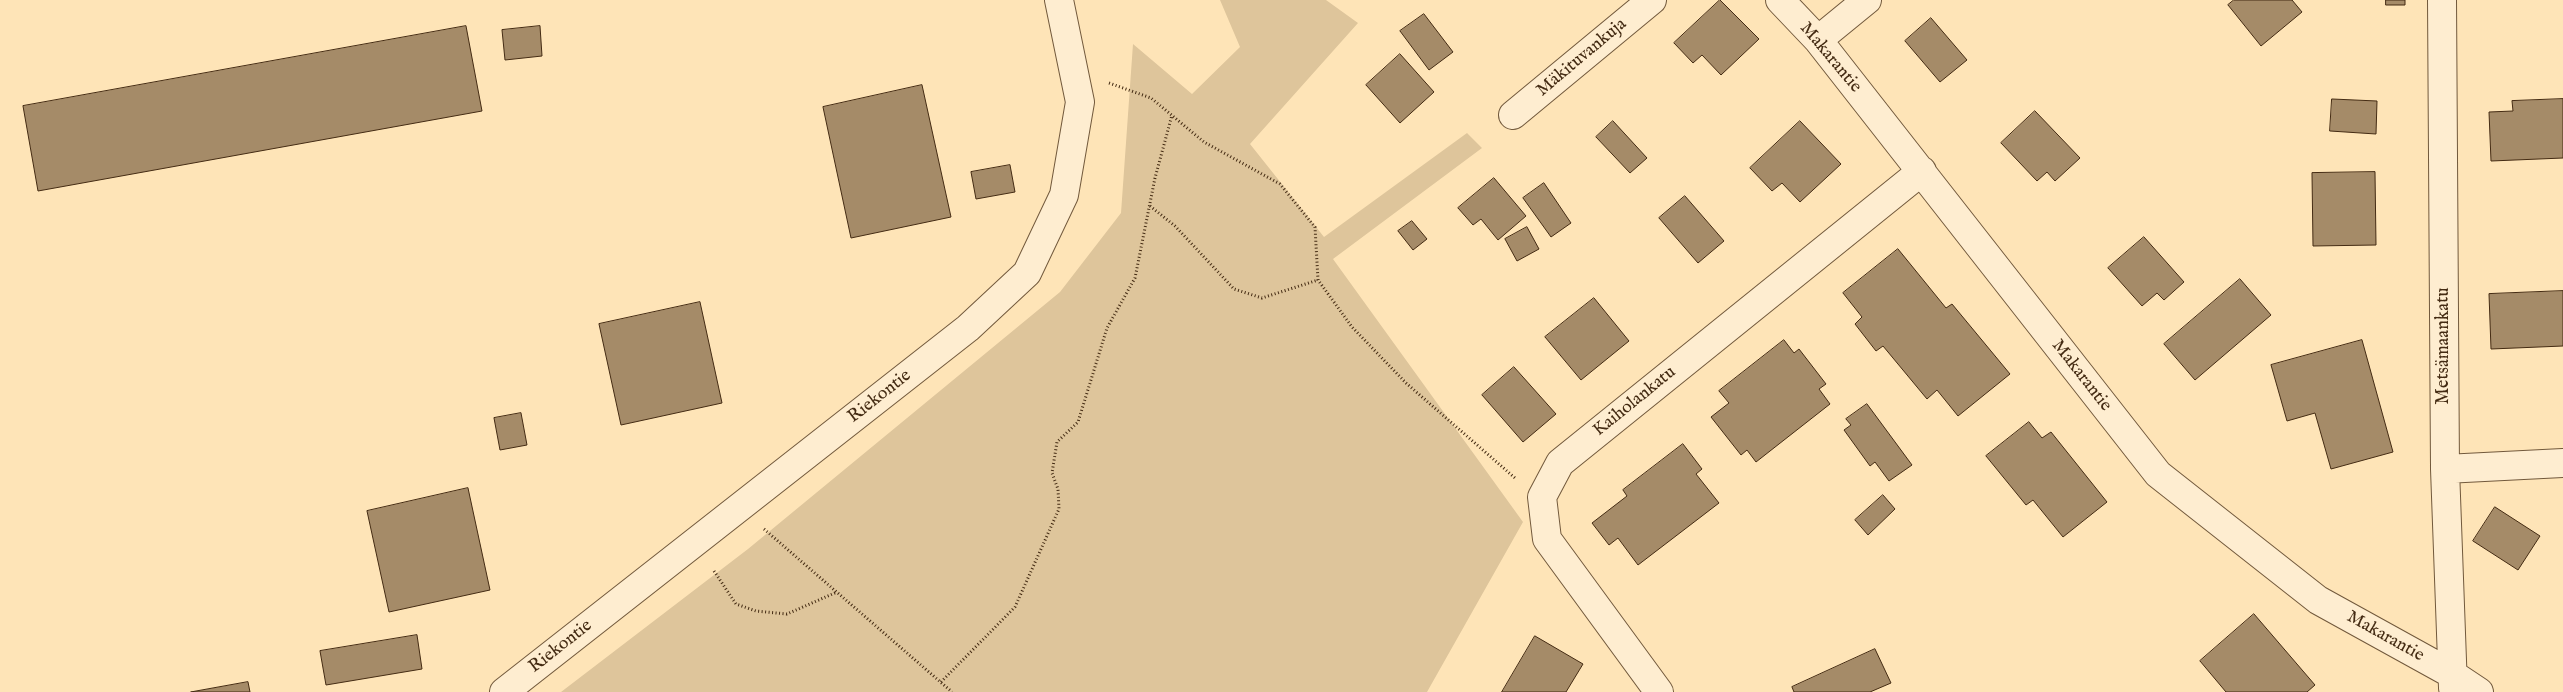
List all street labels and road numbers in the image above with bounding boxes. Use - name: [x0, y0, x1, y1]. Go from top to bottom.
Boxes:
- street label: Mäkituvankuja: [1533, 14, 1631, 102]
- street label: Makarantie: [1794, 18, 1866, 98]
- street label: Metsämaankatu: [2433, 287, 2455, 405]
- street label: Makarantie: [2046, 336, 2116, 416]
- street label: Kaiholankatu: [1589, 362, 1681, 442]
- street label: Riekontie: [844, 366, 916, 428]
- street label: Makarantie: [2342, 607, 2428, 667]
- street label: Riekontie: [525, 616, 597, 678]

